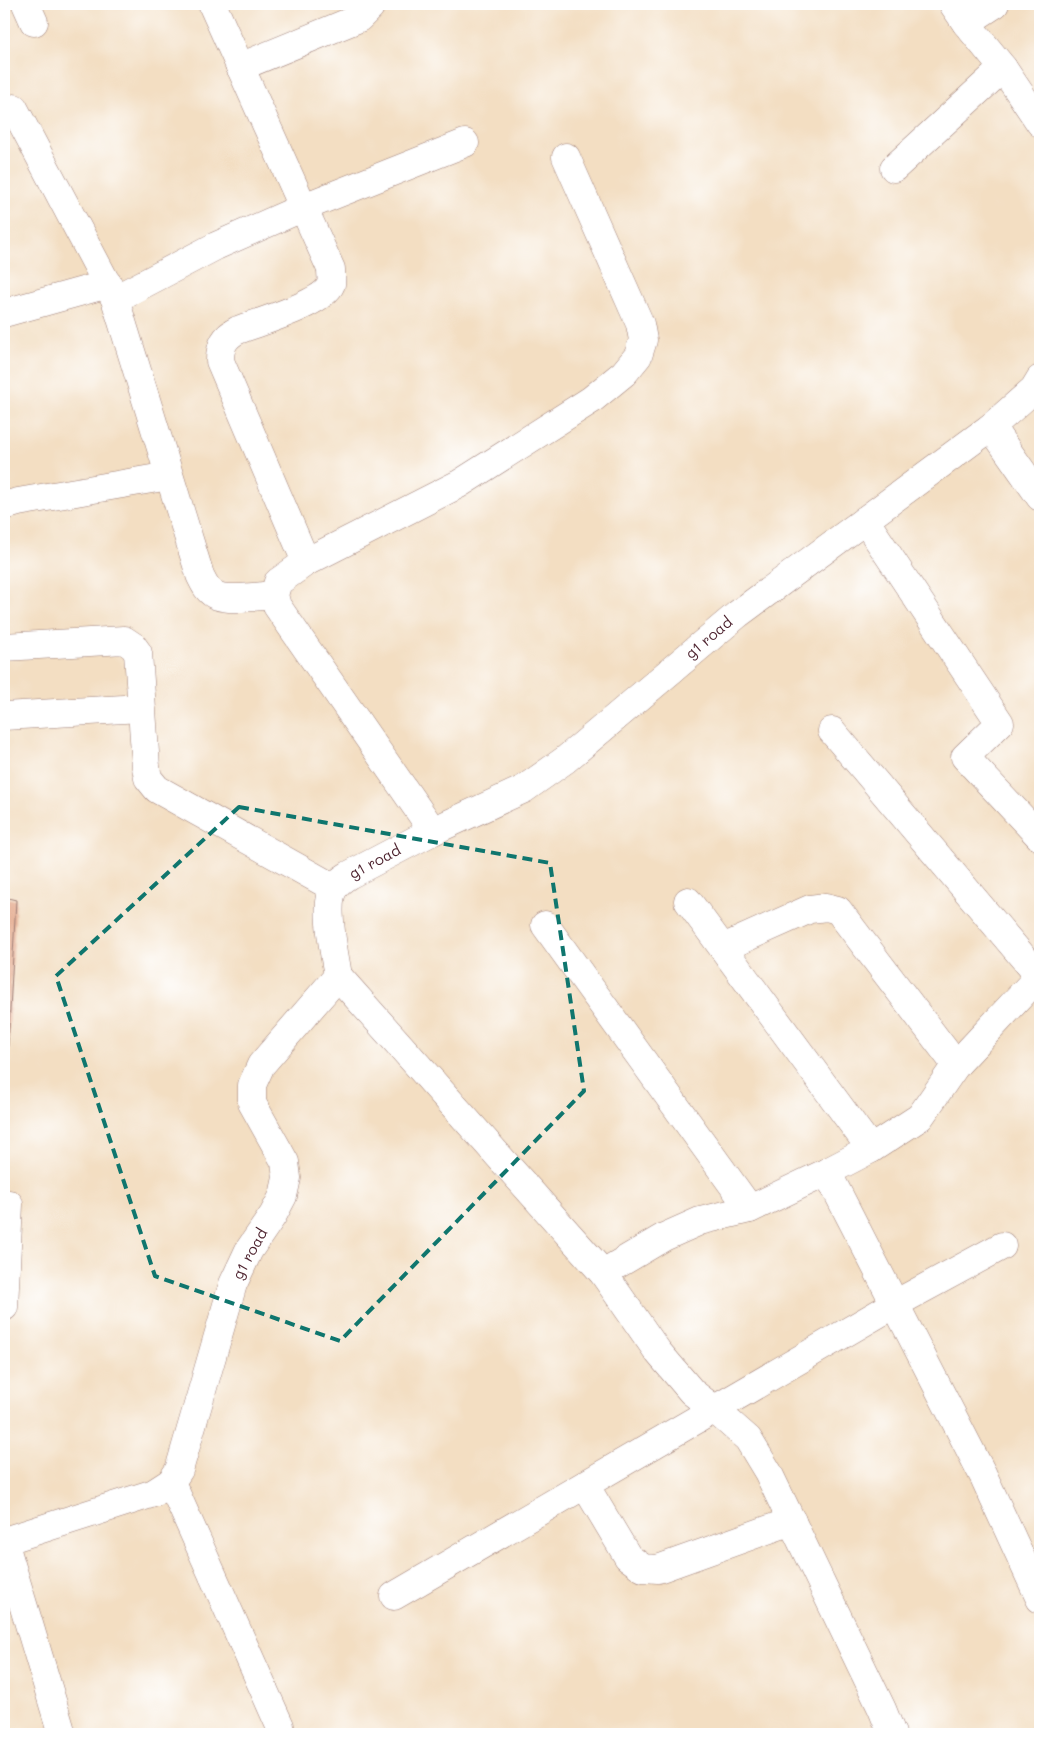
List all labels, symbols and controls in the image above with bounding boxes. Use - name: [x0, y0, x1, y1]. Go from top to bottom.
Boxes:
- street label: g1 road: [681, 612, 736, 663]
- street label: g1 road: [345, 839, 404, 883]
- street label: g1 road: [227, 1224, 271, 1283]

